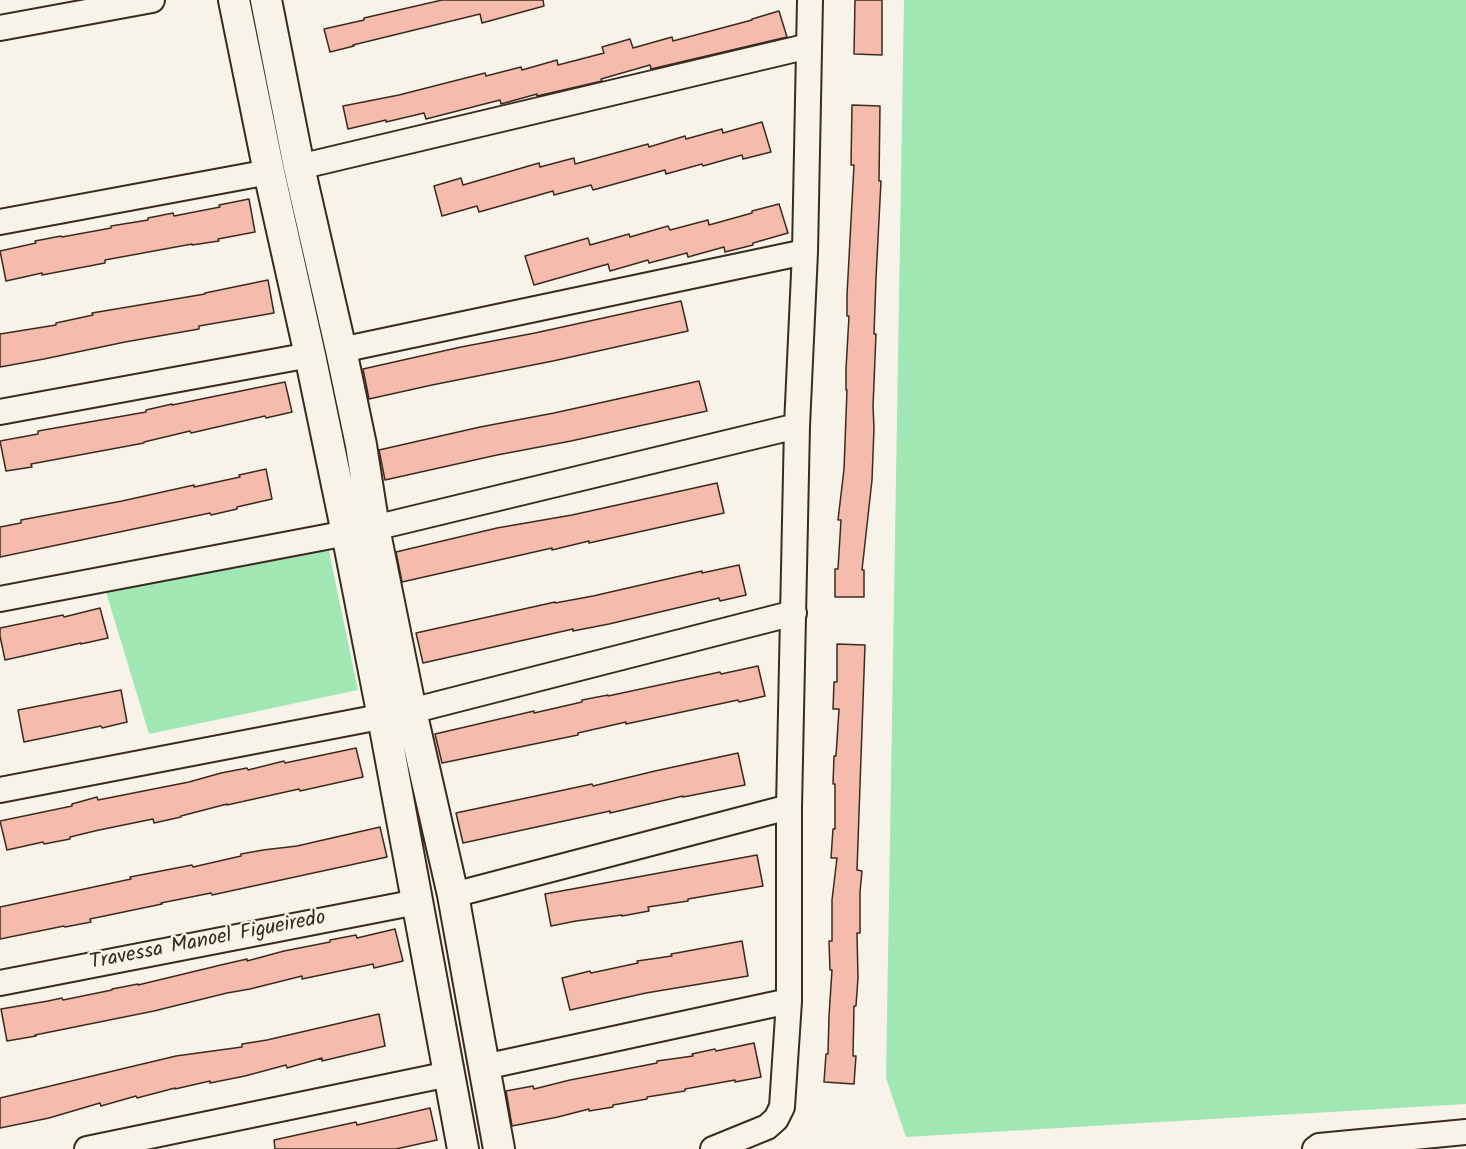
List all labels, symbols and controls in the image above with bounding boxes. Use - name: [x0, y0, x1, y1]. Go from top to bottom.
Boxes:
- street label: Travessa Manoel Figueiredo: [88, 907, 328, 977]

